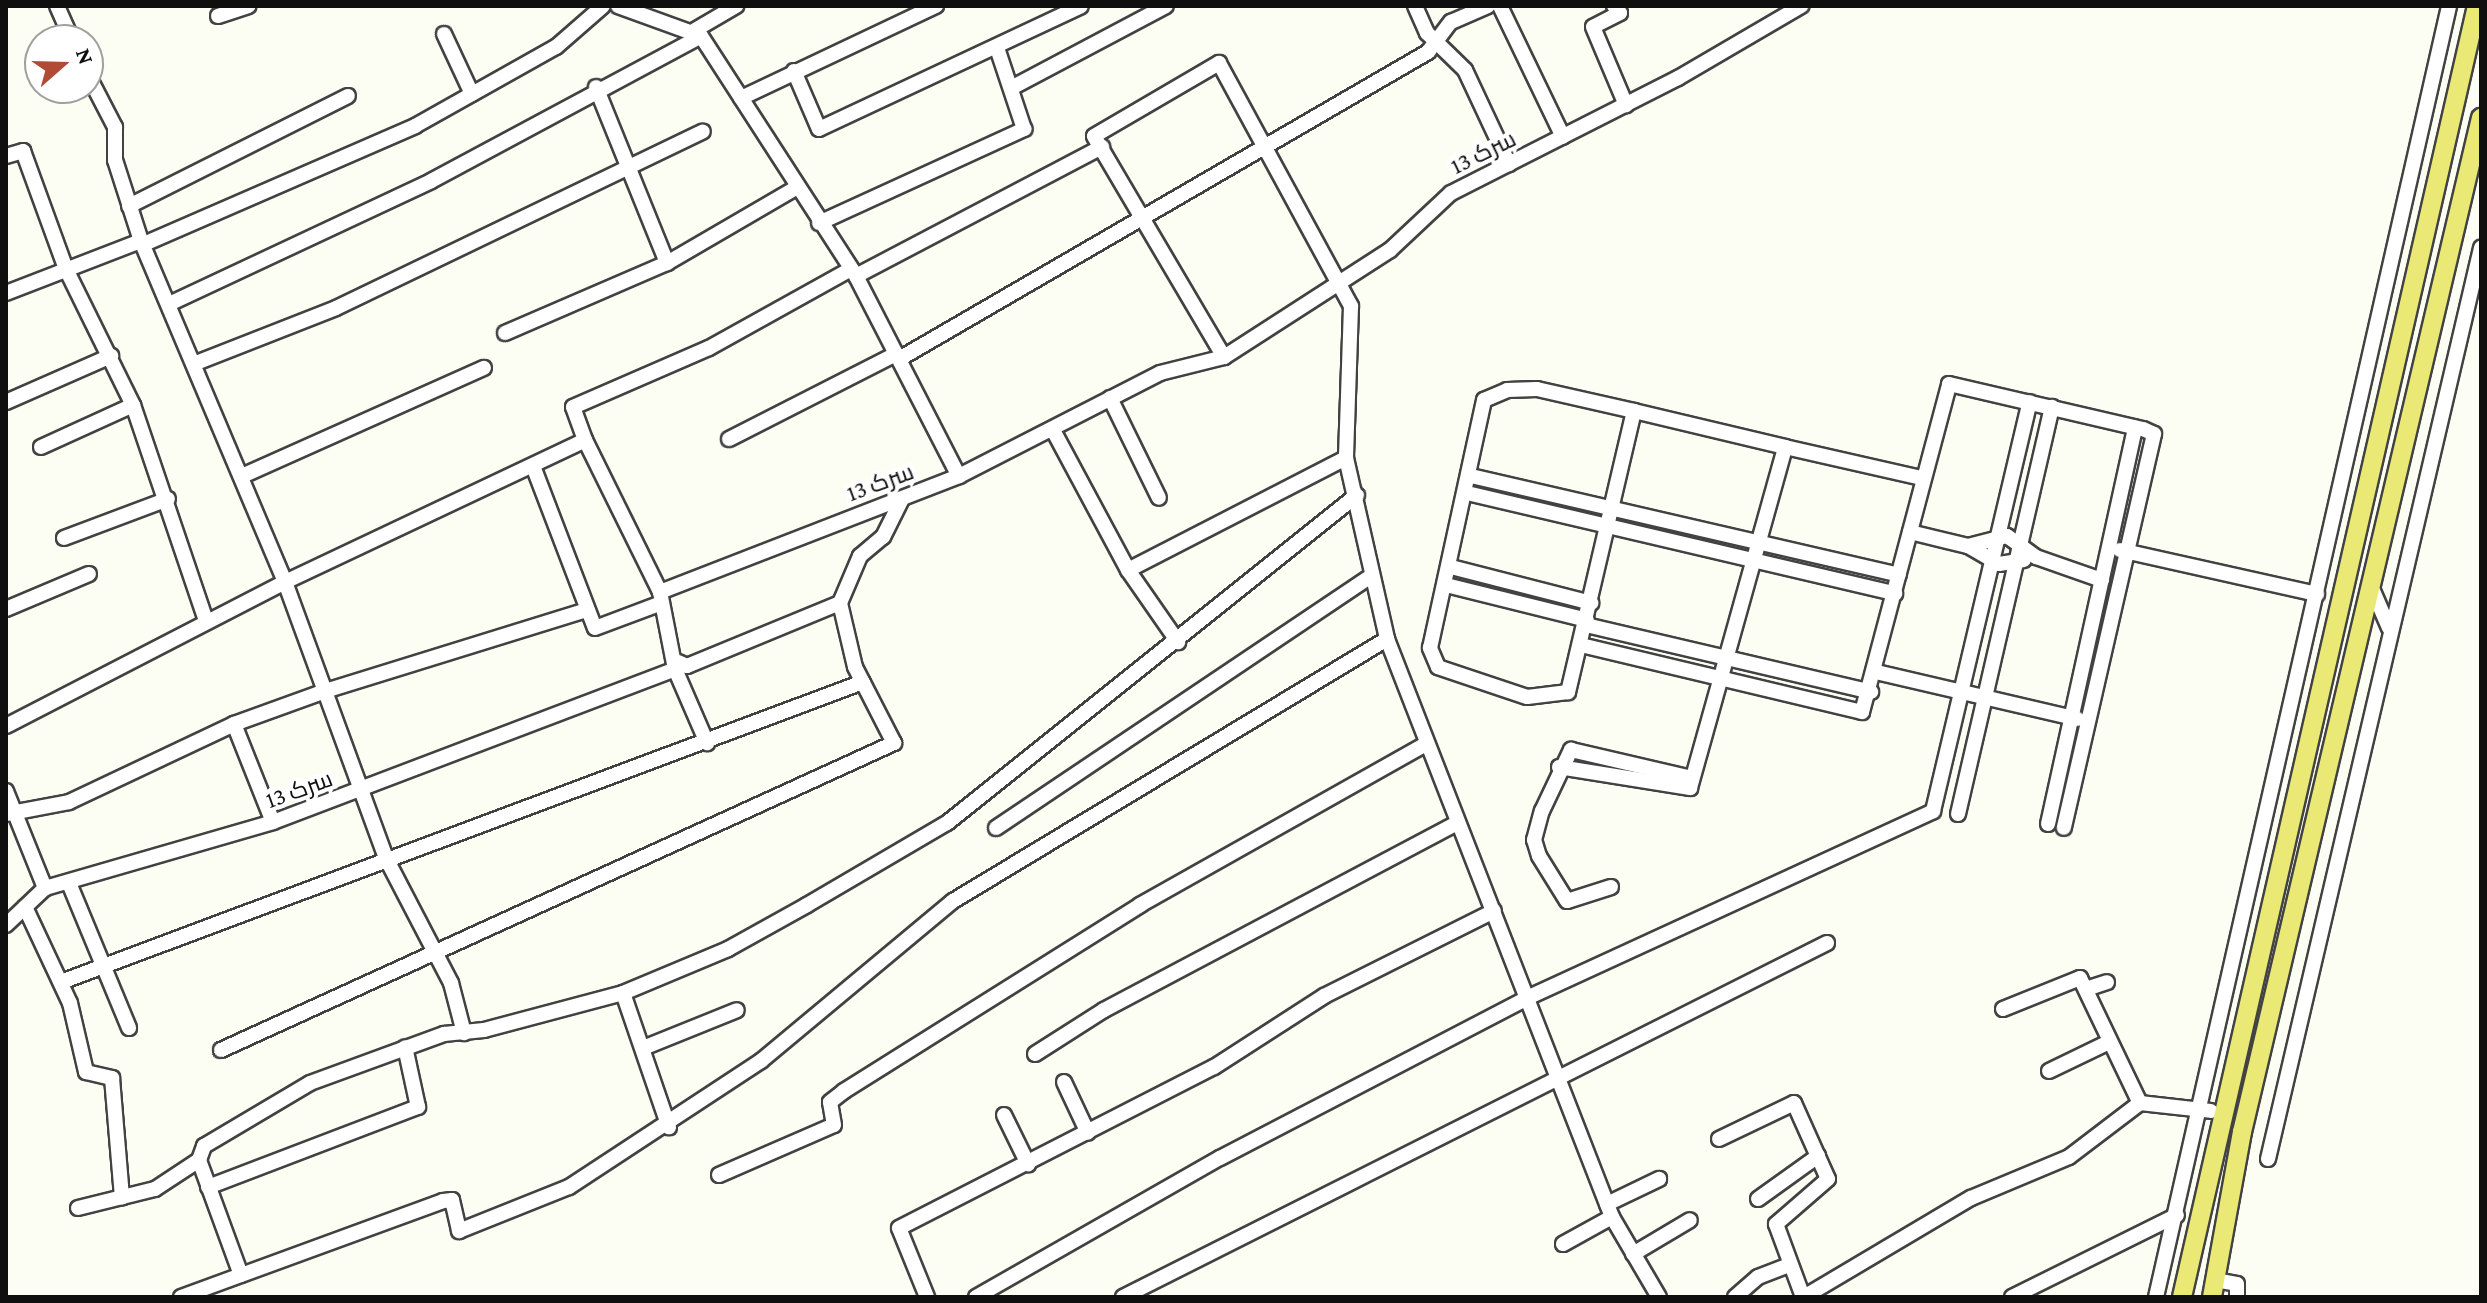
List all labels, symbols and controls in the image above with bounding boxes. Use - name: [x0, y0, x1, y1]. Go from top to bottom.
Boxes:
- north arrow: [24, 24, 104, 104]
- text: N: [71, 45, 99, 68]
- street label: سرک 13: [1446, 124, 1520, 180]
- street label: سرک 13: [843, 457, 917, 507]
- street label: سرک 13: [262, 764, 336, 814]

